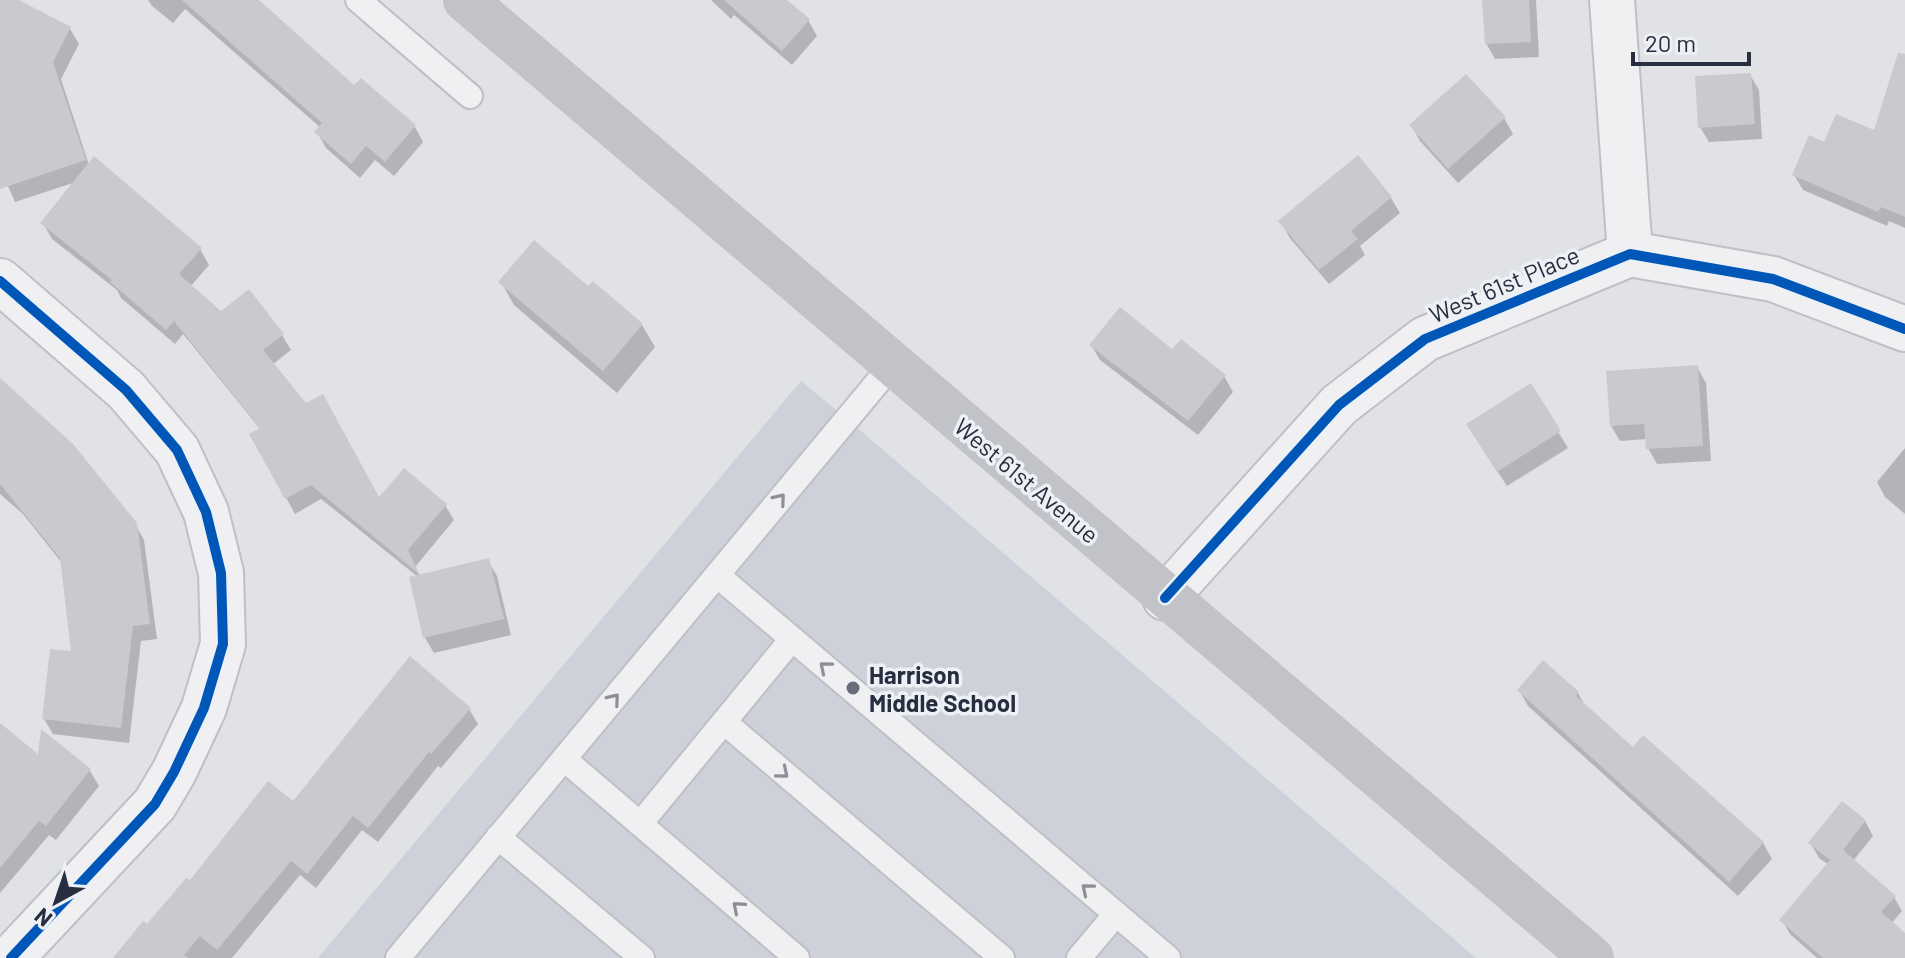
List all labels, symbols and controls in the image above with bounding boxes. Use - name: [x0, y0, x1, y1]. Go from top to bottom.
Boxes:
- scale bar: [1633, 16, 1749, 66]
- text: 20 m: [1645, 28, 1696, 57]
- street label: West 61st Place: [1425, 239, 1583, 329]
- street label: West 61st Avenue: [949, 411, 1105, 549]
- one-way arrow: [770, 494, 785, 508]
- place label: Harrison Middle School: [869, 660, 1016, 717]
- one-way arrow: [819, 662, 834, 677]
- marker: Harrison Middle School: [844, 679, 862, 697]
- one-way arrow: [604, 694, 619, 708]
- one-way arrow: [774, 763, 789, 777]
- north arrow: [16, 862, 96, 942]
- one-way arrow: [1082, 884, 1096, 899]
- one-way arrow: [733, 902, 747, 917]
- text: N: [29, 903, 56, 933]

